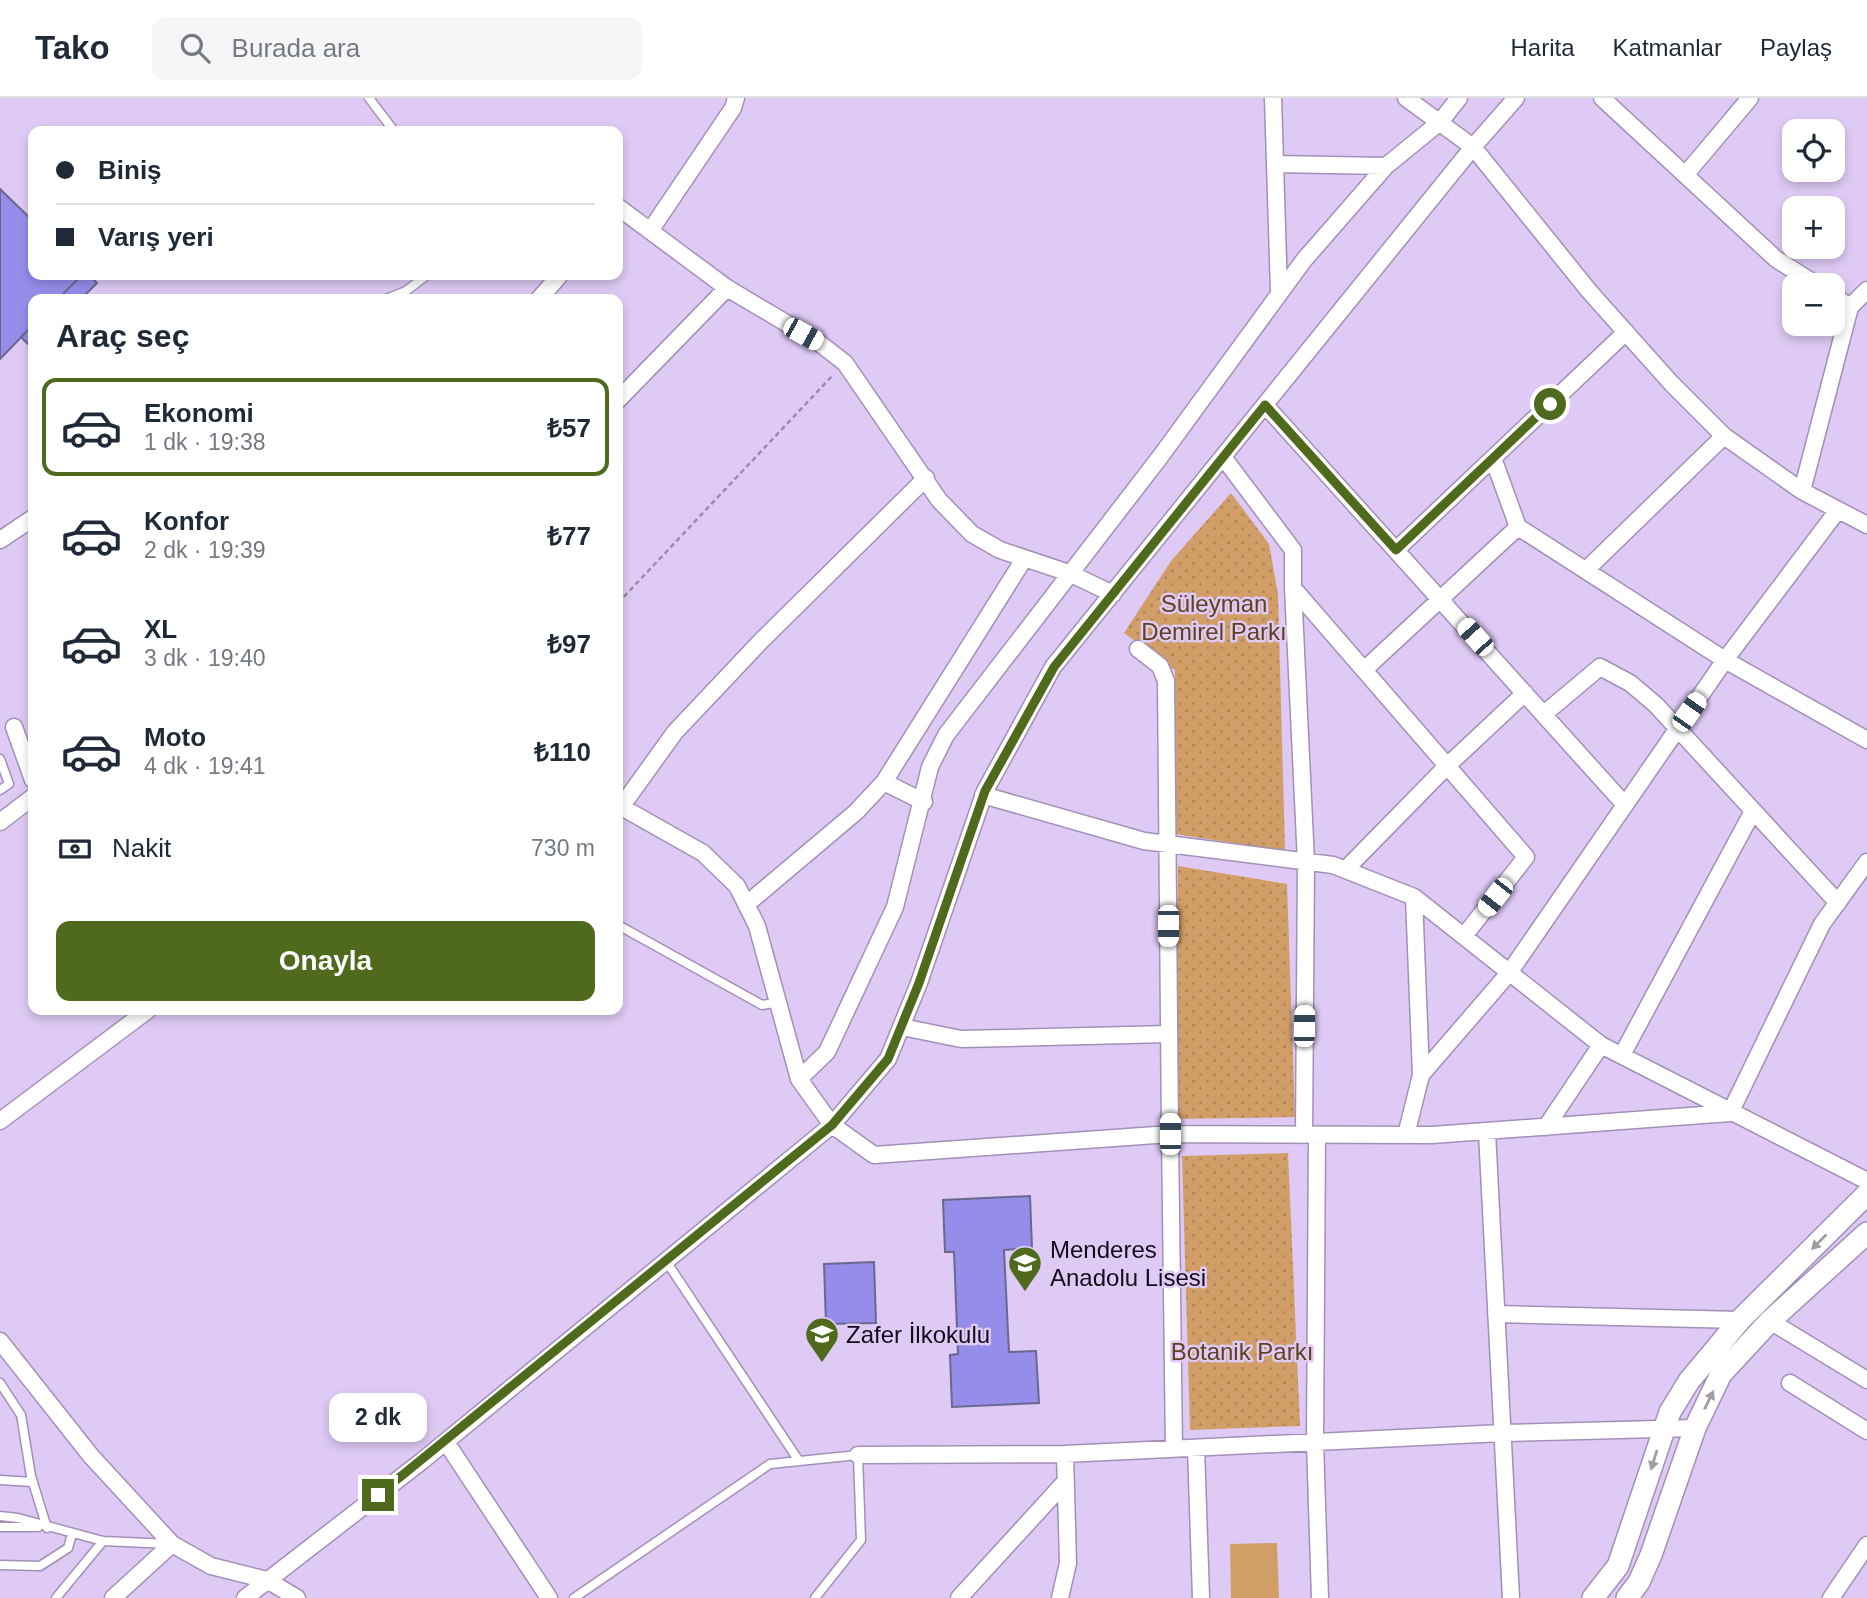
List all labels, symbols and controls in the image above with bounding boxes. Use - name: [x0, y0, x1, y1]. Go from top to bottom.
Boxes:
- search box: [152, 17, 642, 80]
- text: Tako: [35, 29, 110, 66]
- icon: search: [176, 29, 214, 67]
- text: Burada ara: [232, 33, 360, 63]
- text: Harita: [1511, 34, 1575, 61]
- text: Katmanlar: [1613, 34, 1722, 61]
- text: Paylaş: [1760, 34, 1832, 61]
- map controls: [1782, 119, 1845, 336]
- button: locate: [1782, 119, 1845, 182]
- text: Biniş: [98, 155, 162, 185]
- button: +: [1782, 196, 1845, 259]
- text: Varış yeri: [98, 222, 214, 252]
- button: −: [1782, 273, 1845, 336]
- car: [780, 315, 827, 353]
- text: Araç seç: [56, 318, 189, 354]
- route start: [1534, 388, 1566, 420]
- icon: car: [60, 396, 123, 459]
- text: Ekonomi: [144, 398, 254, 428]
- text: ₺57: [547, 413, 591, 443]
- text: 1 dk · 19:38: [144, 429, 265, 455]
- icon: car: [60, 504, 123, 567]
- text: Konfor: [144, 506, 229, 536]
- text: ₺77: [547, 521, 591, 551]
- text: 2 dk · 19:39: [144, 537, 265, 563]
- park label: Süleyman Demirel Parkı: [1141, 590, 1287, 645]
- icon: car: [60, 612, 123, 675]
- text: XL: [144, 614, 177, 644]
- car: [1454, 614, 1497, 660]
- text: ₺97: [547, 629, 591, 659]
- text: 3 dk · 19:40: [144, 645, 265, 671]
- car: [1669, 689, 1710, 735]
- icon: car: [60, 720, 123, 783]
- text: Moto: [144, 722, 206, 752]
- text: ₺110: [534, 737, 591, 767]
- text: 4 dk · 19:41: [144, 753, 265, 779]
- icon: cash: [56, 830, 94, 868]
- text: Nakit: [112, 833, 171, 863]
- text: 730 m: [531, 835, 595, 861]
- car: [1474, 874, 1517, 920]
- car: [1158, 905, 1179, 947]
- button: Onayla: [56, 921, 595, 1001]
- car: [1294, 1005, 1315, 1047]
- car: [1160, 1113, 1181, 1155]
- one-way arrow: [1810, 1234, 1827, 1251]
- place label: Menderes Anadolu Lisesi: [1050, 1236, 1206, 1291]
- school or university icon: Menderes Anadolu Lisesi: [1006, 1244, 1044, 1293]
- school or university icon: Zafer İlkokulu: [803, 1315, 841, 1364]
- place label: Zafer İlkokulu: [846, 1321, 990, 1348]
- park label: Botanik Parkı: [1171, 1338, 1313, 1365]
- one-way arrow: [1703, 1390, 1714, 1410]
- callout: 2 dk: [329, 1394, 427, 1442]
- text: 2 dk: [355, 1404, 401, 1430]
- one-way arrow: [1649, 1449, 1659, 1470]
- route end: [362, 1479, 394, 1511]

